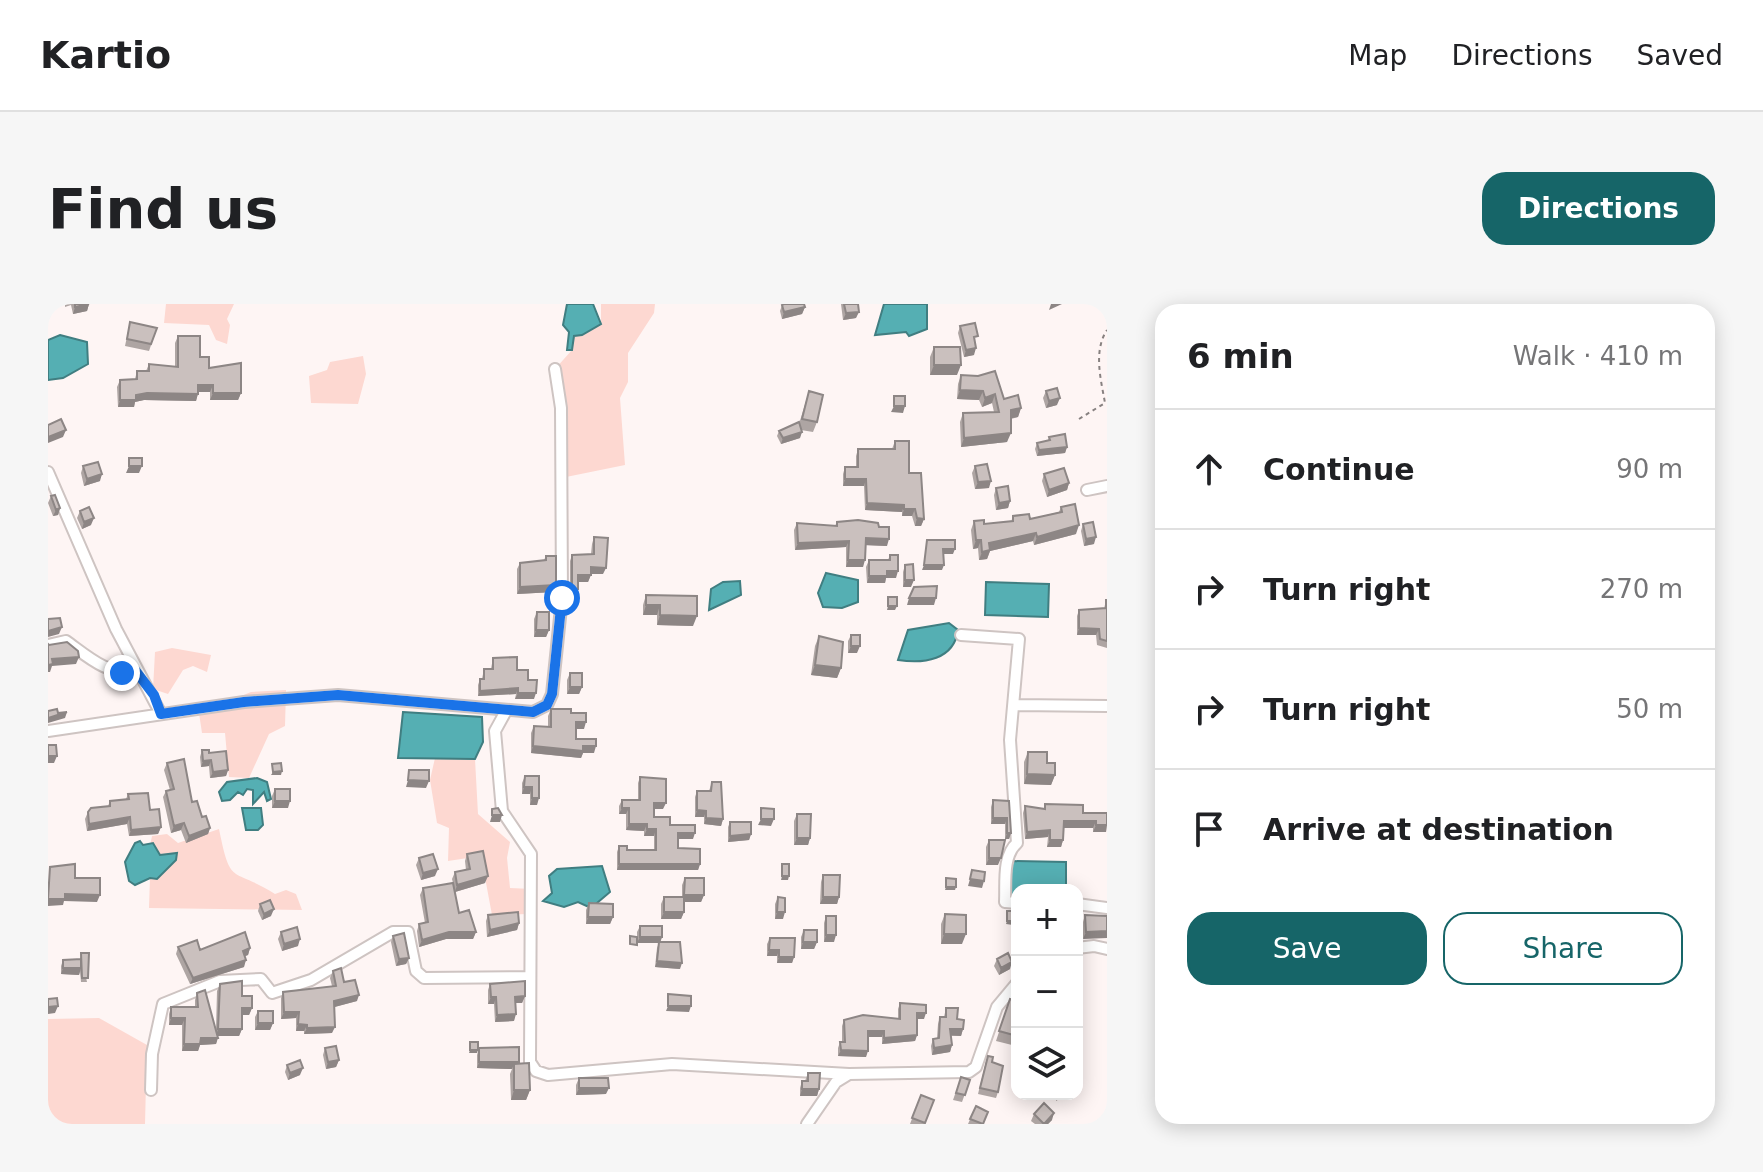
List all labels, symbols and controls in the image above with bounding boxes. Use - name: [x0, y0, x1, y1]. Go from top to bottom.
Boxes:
- text: Kartio: [40, 33, 171, 77]
- text: Map: [1348, 39, 1407, 72]
- text: Directions: [1451, 39, 1592, 72]
- text: Saved: [1636, 39, 1723, 72]
- button: Directions: [1482, 172, 1715, 245]
- text: Find us: [48, 176, 278, 241]
- text: 6 min: [1187, 336, 1294, 376]
- text: Walk · 410 m: [1513, 341, 1683, 371]
- icon: ahead: [1187, 447, 1231, 491]
- text: Continue: [1263, 452, 1415, 487]
- text: 90 m: [1616, 454, 1683, 484]
- icon: right: [1187, 567, 1231, 611]
- text: Turn right: [1263, 572, 1430, 607]
- text: 270 m: [1600, 574, 1683, 604]
- route start: [544, 580, 580, 616]
- route end: [104, 655, 140, 691]
- icon: right: [1187, 687, 1231, 731]
- text: Turn right: [1263, 692, 1430, 727]
- text: 50 m: [1616, 694, 1683, 724]
- icon: arrive: [1187, 807, 1231, 851]
- text: Arrive at destination: [1263, 812, 1614, 847]
- map controls: [1011, 884, 1083, 1100]
- button: +: [1011, 884, 1083, 956]
- button: Save: [1187, 912, 1427, 985]
- button: Share: [1443, 912, 1683, 985]
- button: −: [1011, 956, 1083, 1028]
- button: layers: [1011, 1028, 1083, 1100]

